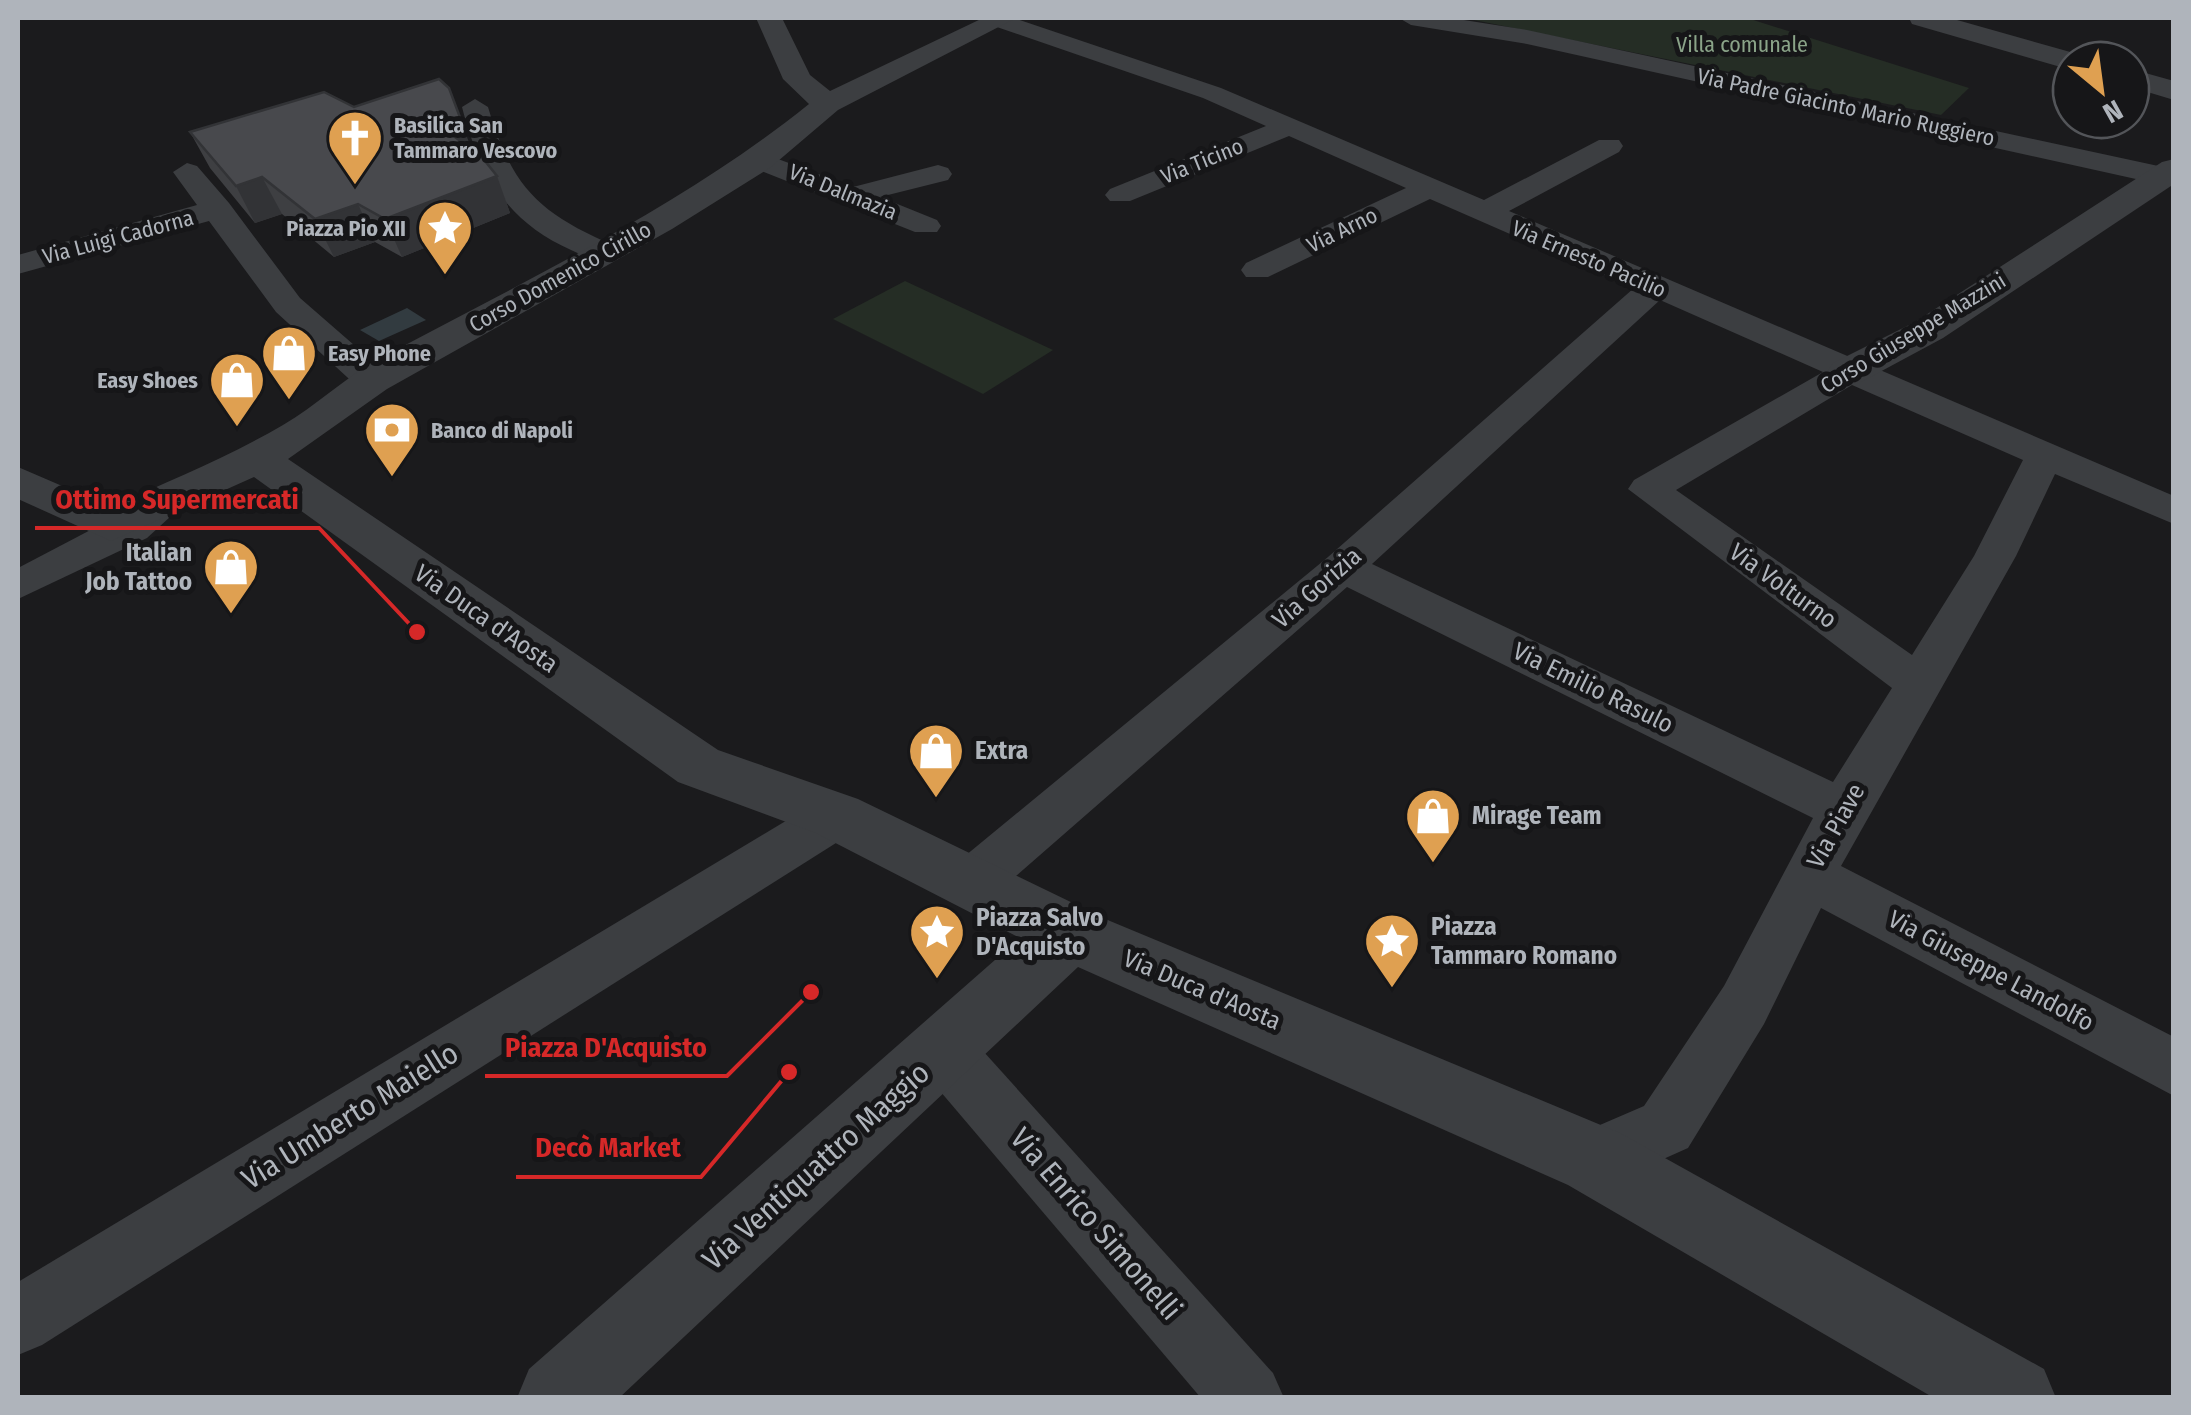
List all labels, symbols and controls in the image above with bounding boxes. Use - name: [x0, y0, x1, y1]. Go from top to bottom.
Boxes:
- park label: Villa comunale: [1676, 31, 1808, 58]
- north arrow: [2051, 40, 2151, 140]
- street label: Via Padre Giacinto Mario Ruggiero: [1695, 62, 1997, 152]
- text: N: [2098, 93, 2128, 130]
- church icon: Basilica San Tammaro Vescovo: [325, 108, 385, 187]
- place label: Basilica San Tammaro Vescovo: [394, 112, 558, 164]
- street label: Via Ticino: [1157, 132, 1247, 190]
- street label: Via Dalmazia: [785, 158, 901, 226]
- place icon: Piazza Pio XII: [415, 198, 475, 277]
- street label: Via Arno: [1302, 201, 1382, 259]
- street label: Via Luigi Cadorna: [39, 204, 197, 270]
- street label: Via Ernesto Pacilio: [1508, 214, 1670, 304]
- place label: Piazza Pio XII: [286, 215, 406, 242]
- street label: Corso Domenico Cirillo: [464, 216, 656, 338]
- street label: Corso Giuseppe Mazzini: [1815, 267, 2011, 399]
- shop icon: Easy Phone: [259, 323, 319, 402]
- place label: Easy Phone: [328, 340, 431, 367]
- shop icon: Easy Shoes: [207, 350, 267, 429]
- place label: Easy Shoes: [97, 367, 198, 394]
- bank icon: Banco di Napoli: [362, 400, 422, 479]
- place label: Banco di Napoli: [431, 417, 573, 444]
- callout: Ottimo Supermercati: [35, 470, 319, 528]
- text: Ottimo Supermercati: [55, 483, 299, 516]
- shop icon: Italian Job Tattoo: [201, 537, 261, 616]
- street label: Via Volturno: [1723, 537, 1843, 635]
- place label: Italian Job Tattoo: [84, 538, 192, 597]
- street label: Via Gorizia: [1266, 541, 1368, 635]
- street label: Via Duca d'Aosta: [408, 558, 564, 680]
- street label: Via Emilio Rasulo: [1508, 636, 1678, 740]
- shop icon: Extra: [906, 721, 966, 800]
- place label: Extra: [975, 736, 1028, 766]
- street label: Via Piave: [1801, 779, 1871, 873]
- shop icon: Mirage Team: [1403, 786, 1463, 865]
- place label: Mirage Team: [1472, 801, 1602, 831]
- place icon: Piazza Salvo D'Acquisto: [907, 902, 967, 981]
- place label: Piazza Salvo D'Acquisto: [976, 903, 1103, 962]
- street label: Via Giuseppe Landolfo: [1883, 904, 2099, 1038]
- place icon: Piazza Tammaro Romano: [1362, 911, 1422, 990]
- place label: Piazza Tammaro Romano: [1431, 912, 1617, 971]
- street label: Via Duca d'Aosta: [1119, 943, 1285, 1037]
- callout: Piazza D'Acquisto: [485, 1018, 727, 1076]
- text: Piazza D'Acquisto: [505, 1031, 707, 1064]
- street label: Via Umberto Maiello: [235, 1035, 465, 1197]
- street label: Via Ventiquattro Maggio: [695, 1055, 937, 1277]
- callout: Decò Market: [516, 1119, 701, 1177]
- street label: Via Enrico Simonelli: [1003, 1121, 1189, 1327]
- text: Decò Market: [535, 1131, 682, 1164]

